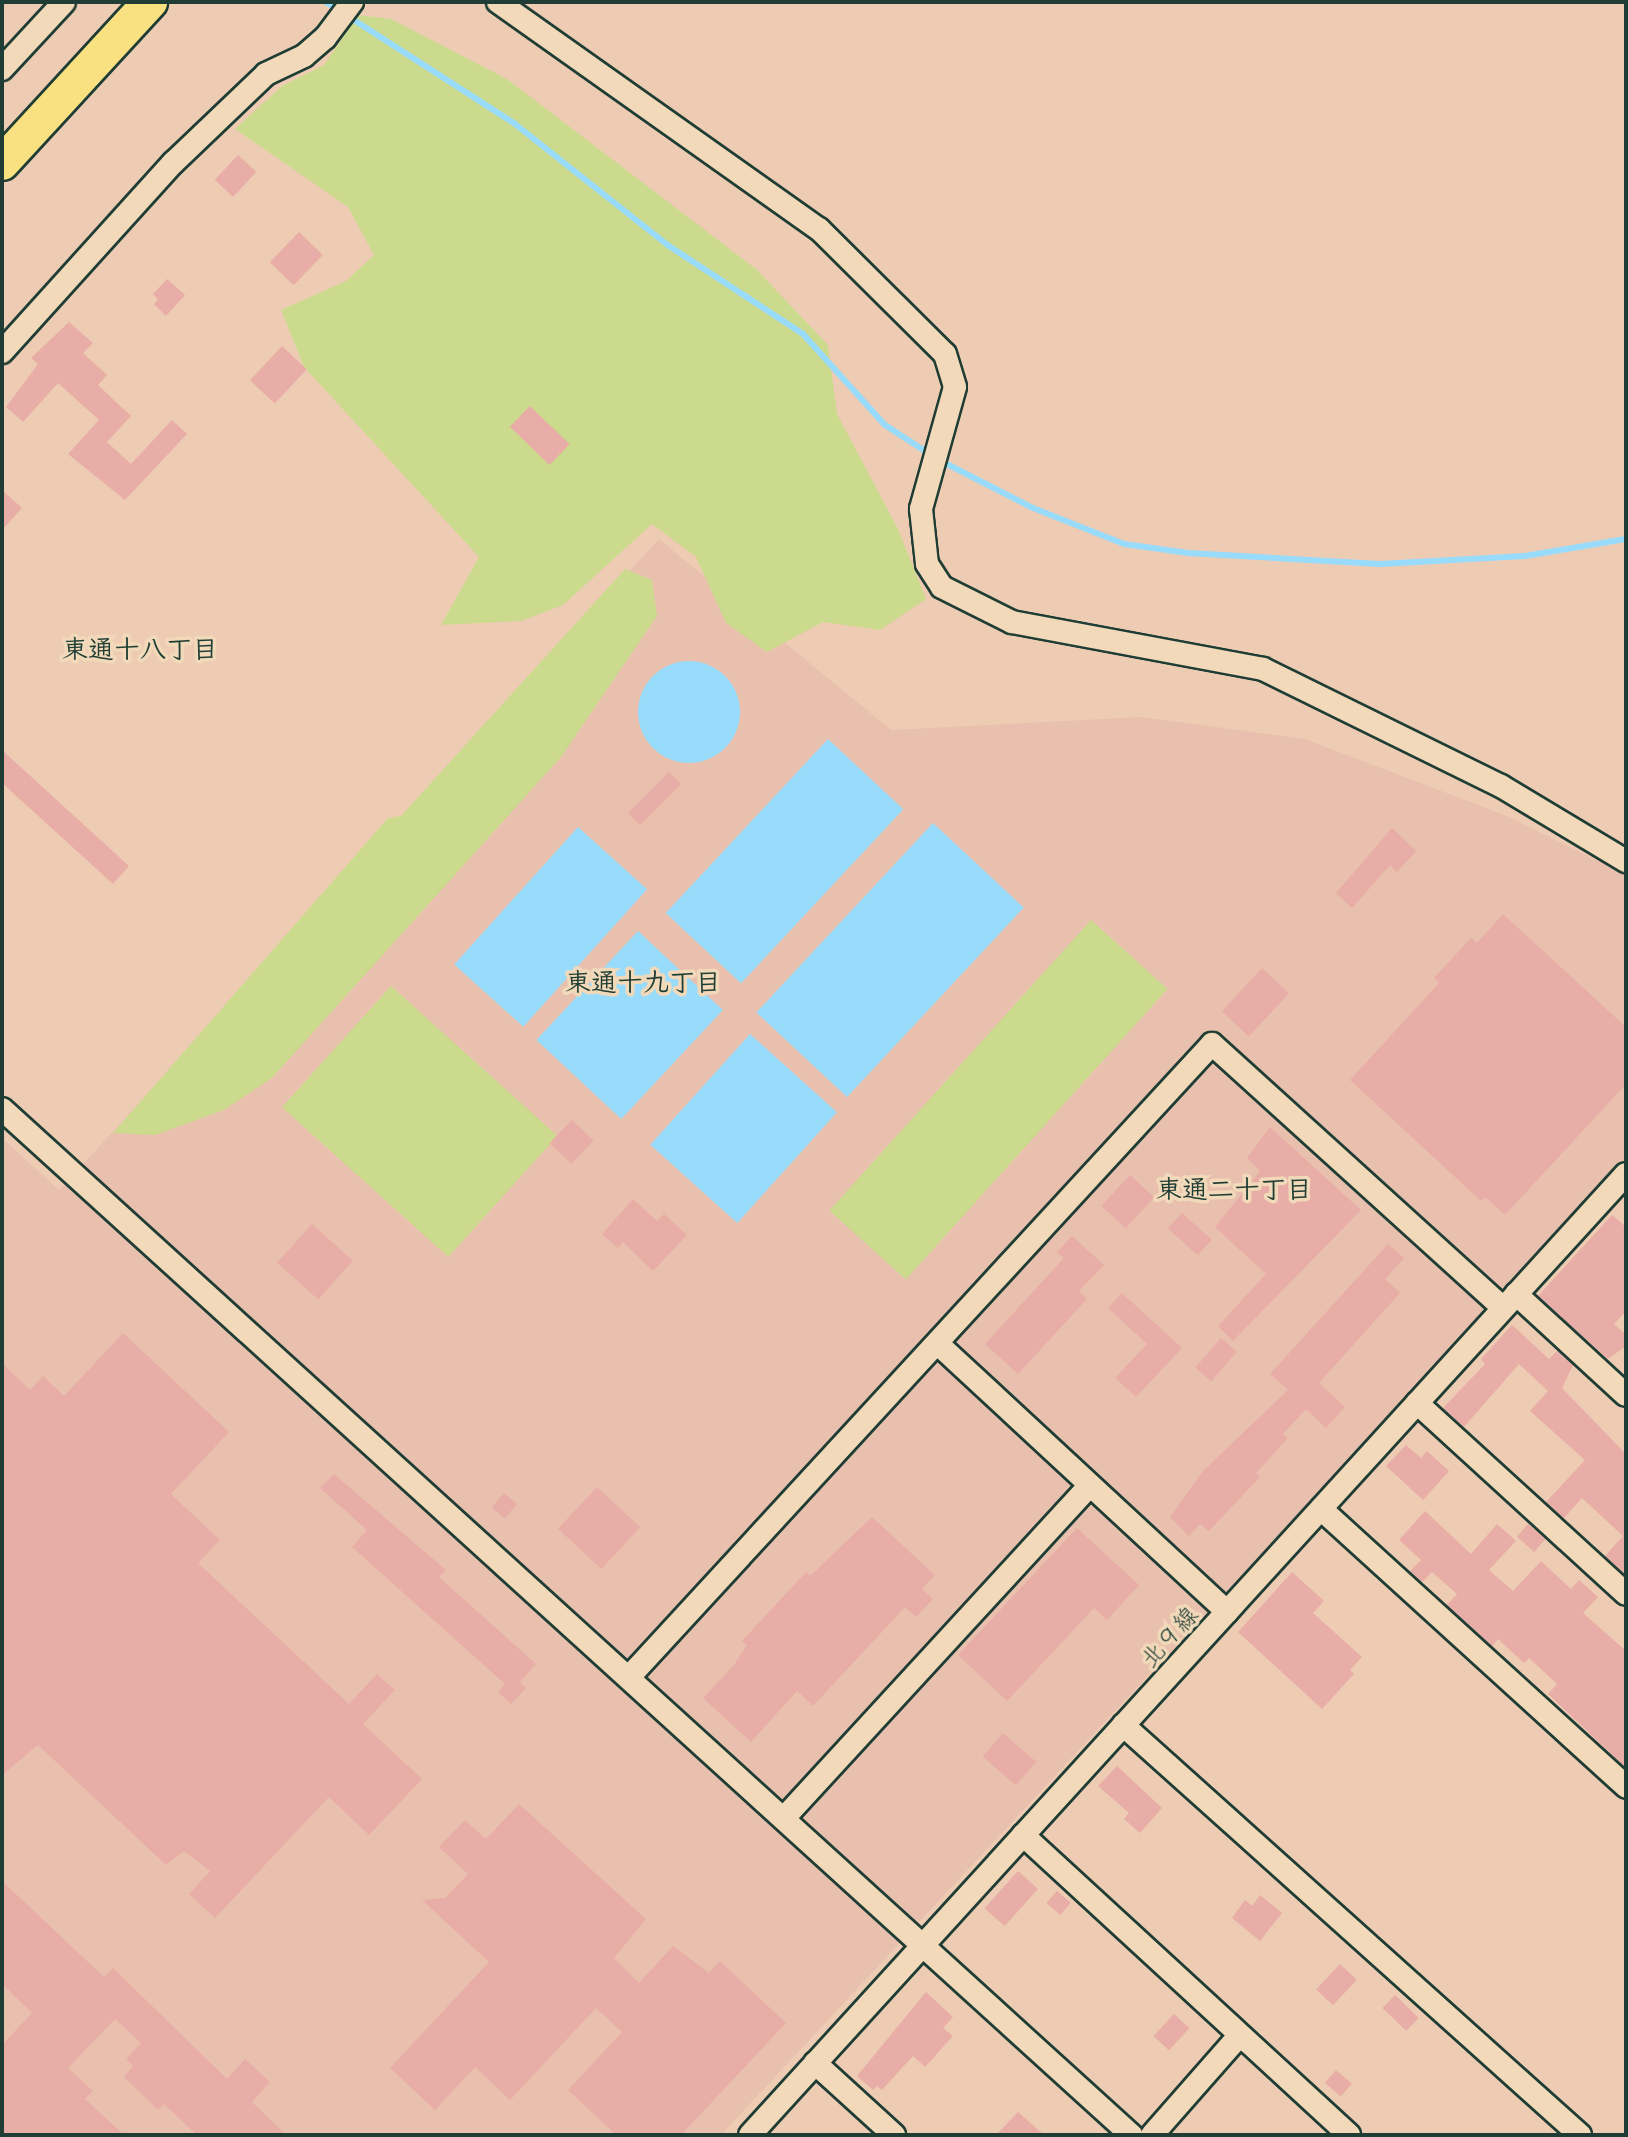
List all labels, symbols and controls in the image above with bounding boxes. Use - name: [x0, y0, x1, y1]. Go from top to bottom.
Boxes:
- district label: 東通十八丁目: [62, 634, 218, 666]
- district label: 東通十九丁目: [565, 967, 721, 999]
- district label: 東通二十丁目: [1156, 1174, 1312, 1206]
- street label: 北９線: [1134, 1601, 1204, 1673]

